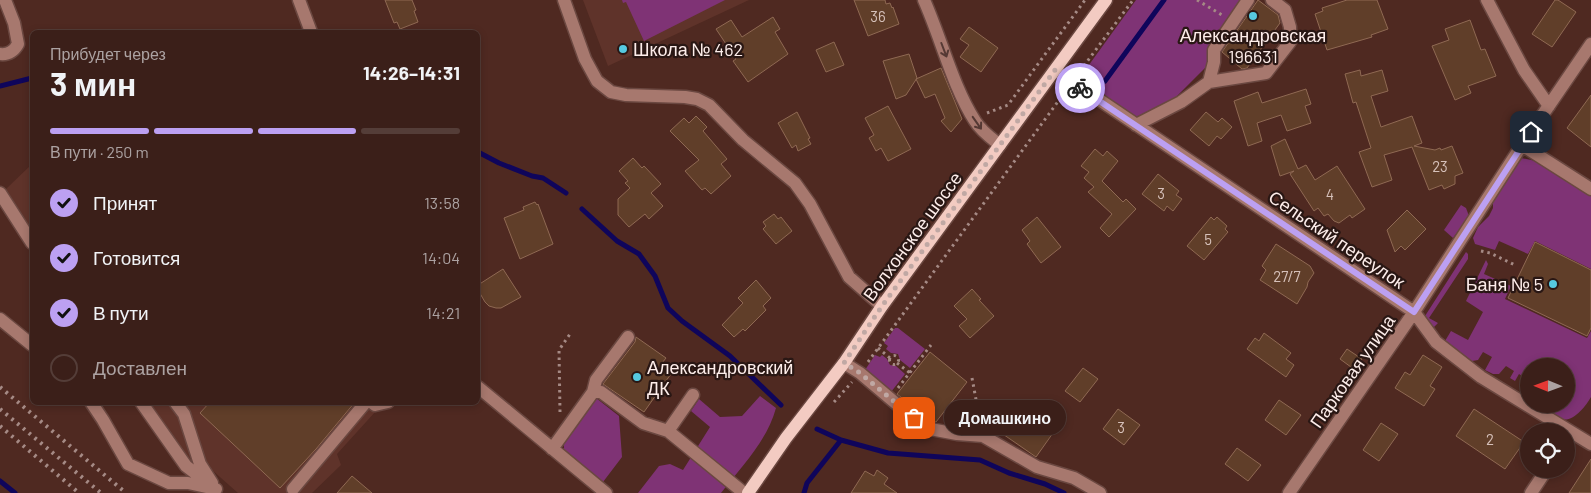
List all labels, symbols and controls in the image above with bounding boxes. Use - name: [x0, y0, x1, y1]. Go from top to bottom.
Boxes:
- house number: 36: [870, 7, 886, 25]
- marker: Александровская 196631: [1247, 10, 1259, 22]
- place label: Александровская 196631: [1180, 24, 1326, 67]
- place label: Школа № 462: [633, 38, 743, 60]
- one-way arrow: [940, 42, 949, 57]
- marker: Школа № 462: [617, 43, 629, 55]
- text: Прибудет через: [50, 44, 166, 63]
- text: 14:26–14:31: [363, 61, 460, 84]
- courier: [1055, 63, 1105, 113]
- text: 3 мин: [50, 64, 136, 102]
- icon: bike: [1066, 74, 1094, 102]
- pin: [1510, 111, 1552, 153]
- one-way arrow: [972, 116, 982, 130]
- icon: home: [1517, 118, 1545, 146]
- text: В пути · 250 m: [50, 142, 149, 161]
- house number: 23: [1432, 157, 1448, 175]
- street label: Волхонское шоссе: [858, 167, 966, 305]
- house number: 3: [1157, 184, 1165, 202]
- street label: Сельский переулок: [1265, 185, 1409, 293]
- house number: 4: [1326, 185, 1334, 203]
- icon: check: [50, 189, 78, 217]
- text: Принят: [93, 191, 157, 214]
- text: 13:58: [424, 193, 460, 212]
- house number: 5: [1204, 230, 1212, 248]
- icon: check: [50, 244, 78, 272]
- text: Готовится: [93, 246, 180, 269]
- text: 14:04: [422, 248, 460, 267]
- house number: 27/7: [1273, 267, 1301, 285]
- place label: Баня № 5: [1466, 273, 1543, 295]
- marker: Баня № 5: [1547, 278, 1559, 290]
- icon: check: [50, 299, 78, 327]
- text: В пути: [93, 301, 149, 324]
- text: 14:21: [426, 303, 460, 322]
- street label: Парковая улица: [1305, 309, 1400, 432]
- text: Доставлен: [93, 356, 187, 379]
- place label: Александровский ДК: [647, 356, 793, 399]
- north arrow: [1520, 358, 1575, 412]
- map controls: [1520, 358, 1575, 478]
- marker: Александровский ДК: [631, 371, 643, 383]
- pin: [893, 397, 935, 439]
- callout: Домашкино: [944, 400, 1066, 436]
- icon: bag: [900, 404, 928, 432]
- text: Домашкино: [959, 408, 1051, 427]
- house number: 3: [1117, 418, 1125, 436]
- button: locate: [1520, 423, 1575, 478]
- house number: 2: [1486, 430, 1494, 448]

